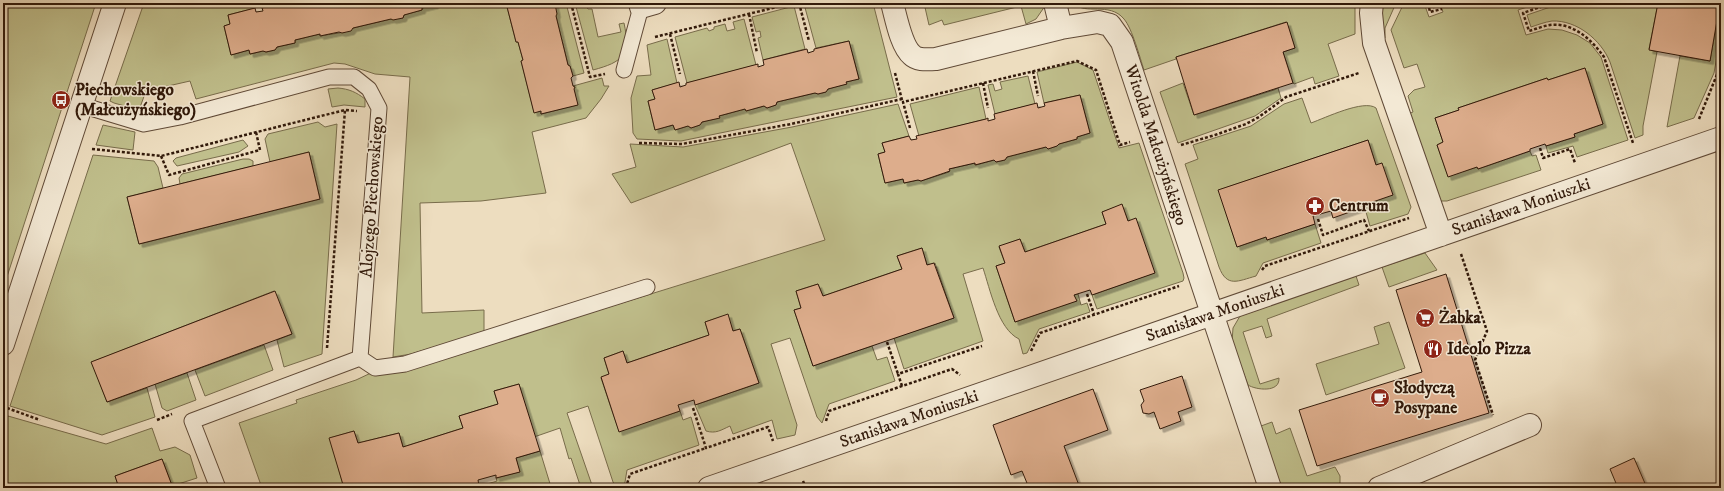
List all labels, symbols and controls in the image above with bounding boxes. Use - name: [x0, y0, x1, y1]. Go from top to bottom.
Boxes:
- street label: Witolda Małcużyńskiego: [1119, 61, 1192, 228]
- place label: Piechowskiego (Małcużyńskiego): [75, 79, 196, 121]
- bus stop icon: Piechowskiego (Małcużyńskiego): [50, 89, 72, 111]
- street label: Alojzego Piechowskiego: [355, 116, 389, 278]
- street label: Stanisława Moniuszki: [1449, 173, 1593, 241]
- pharmacy icon: Centrum: [1304, 195, 1326, 217]
- place label: Centrum: [1329, 195, 1389, 217]
- street label: Stanisława Moniuszki: [1143, 279, 1287, 347]
- place label: Żabka: [1439, 306, 1481, 329]
- supermarket icon: Żabka: [1414, 307, 1436, 329]
- restaurant icon: Ideolo Pizza: [1422, 338, 1444, 360]
- place label: Ideolo Pizza: [1447, 338, 1531, 360]
- place label: Słodyczą Posypane: [1394, 377, 1457, 419]
- street label: Stanisława Moniuszki: [837, 385, 981, 453]
- cafe icon: Słodyczą Posypane: [1369, 387, 1391, 409]

